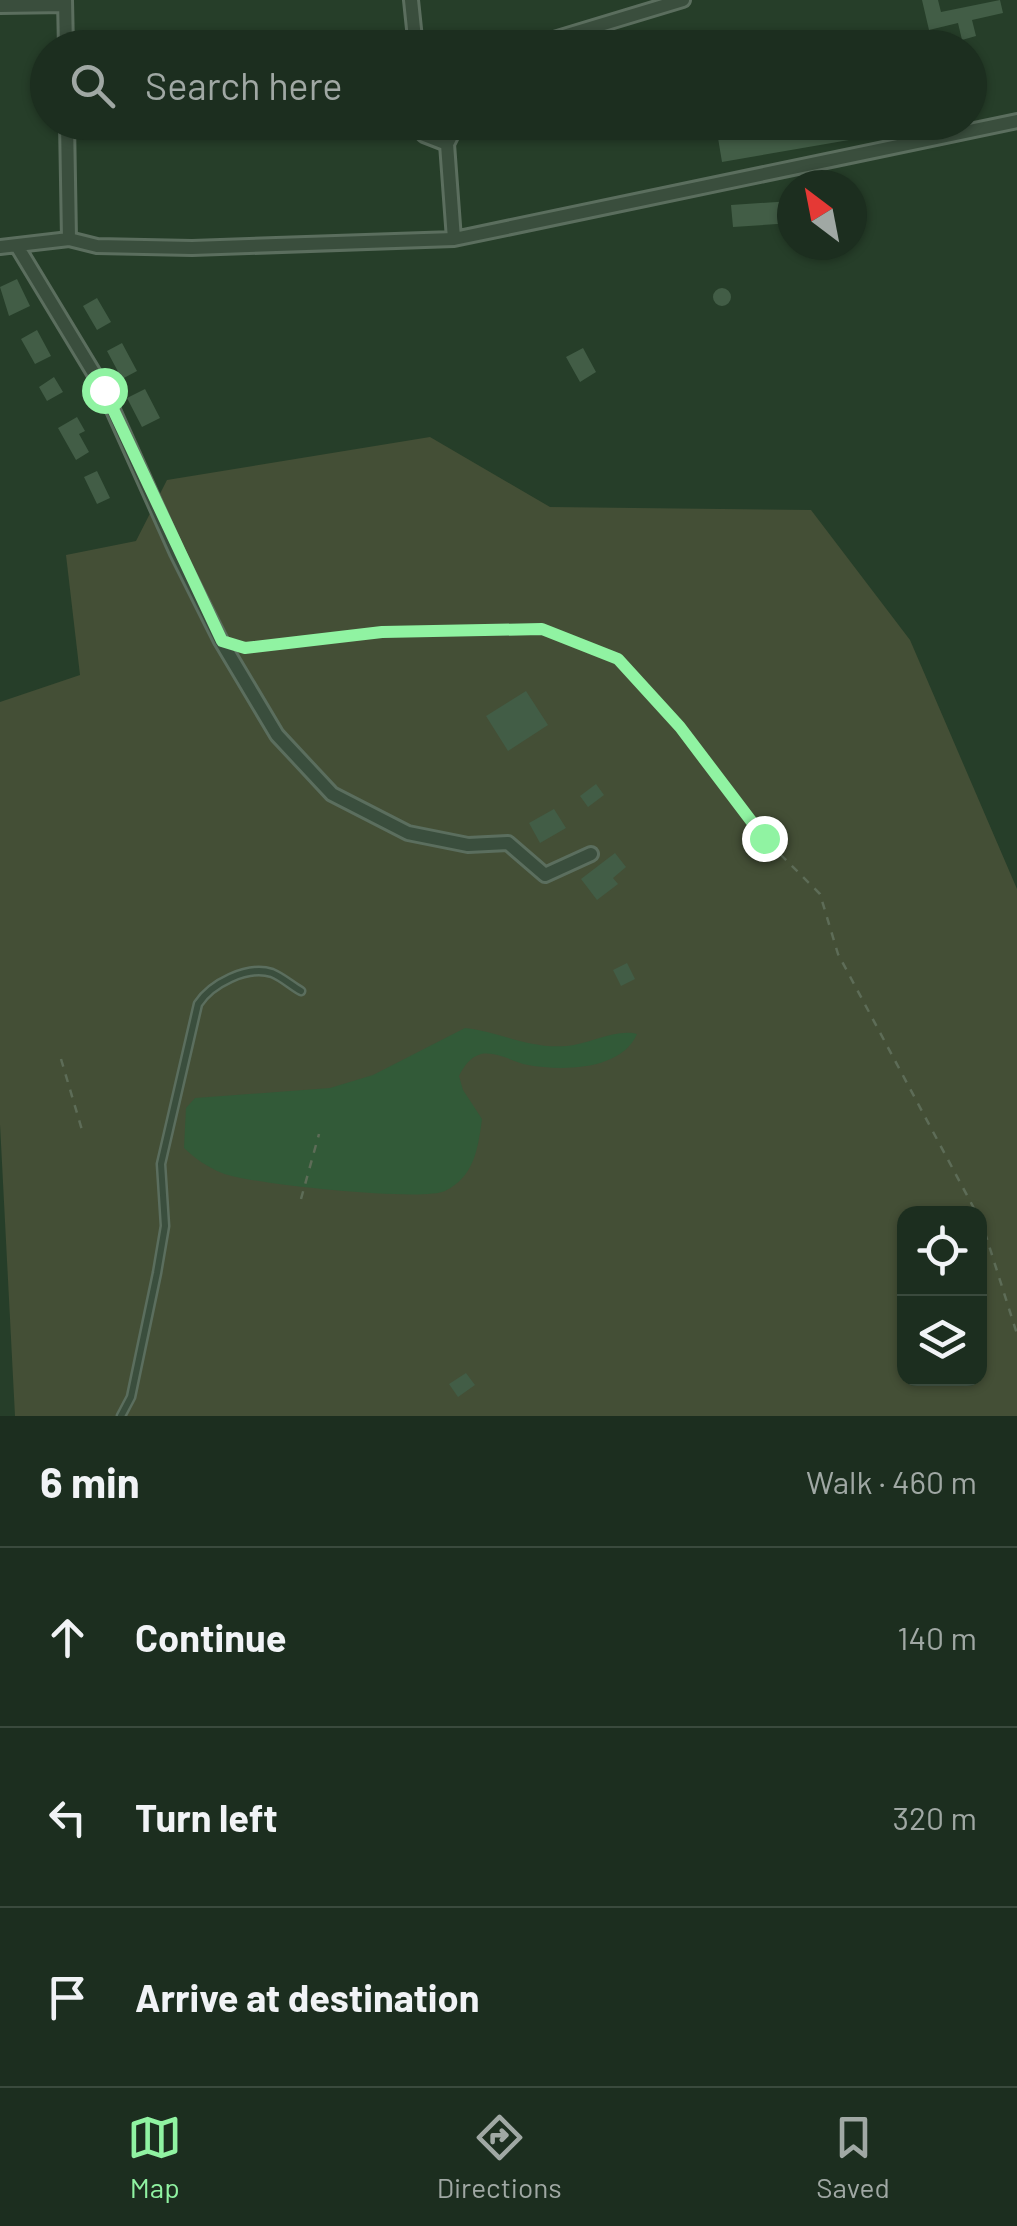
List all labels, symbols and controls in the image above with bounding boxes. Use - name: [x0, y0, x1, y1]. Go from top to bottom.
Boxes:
- search box: [30, 30, 987, 140]
- icon: search: [65, 58, 120, 113]
- text: Search here: [145, 62, 343, 108]
- north arrow: [777, 170, 867, 260]
- route start: [82, 368, 128, 414]
- route end: [742, 816, 788, 862]
- map controls: [897, 1206, 987, 1386]
- button: locate: [897, 1206, 987, 1296]
- button: layers: [897, 1296, 987, 1386]
- text: 6 min: [40, 1456, 140, 1506]
- text: Walk · 460 m: [806, 1462, 977, 1500]
- icon: ahead: [40, 1610, 95, 1665]
- text: Continue: [135, 1614, 286, 1660]
- text: 140 m: [897, 1618, 977, 1656]
- icon: left: [40, 1790, 95, 1845]
- text: Turn left: [135, 1794, 278, 1840]
- text: 320 m: [892, 1798, 977, 1836]
- icon: arrive: [40, 1970, 95, 2025]
- text: Arrive at destination: [135, 1974, 480, 2020]
- tab: Map: [127, 2110, 182, 2204]
- tab: Directions: [437, 2110, 562, 2204]
- tab: Saved: [816, 2110, 890, 2204]

